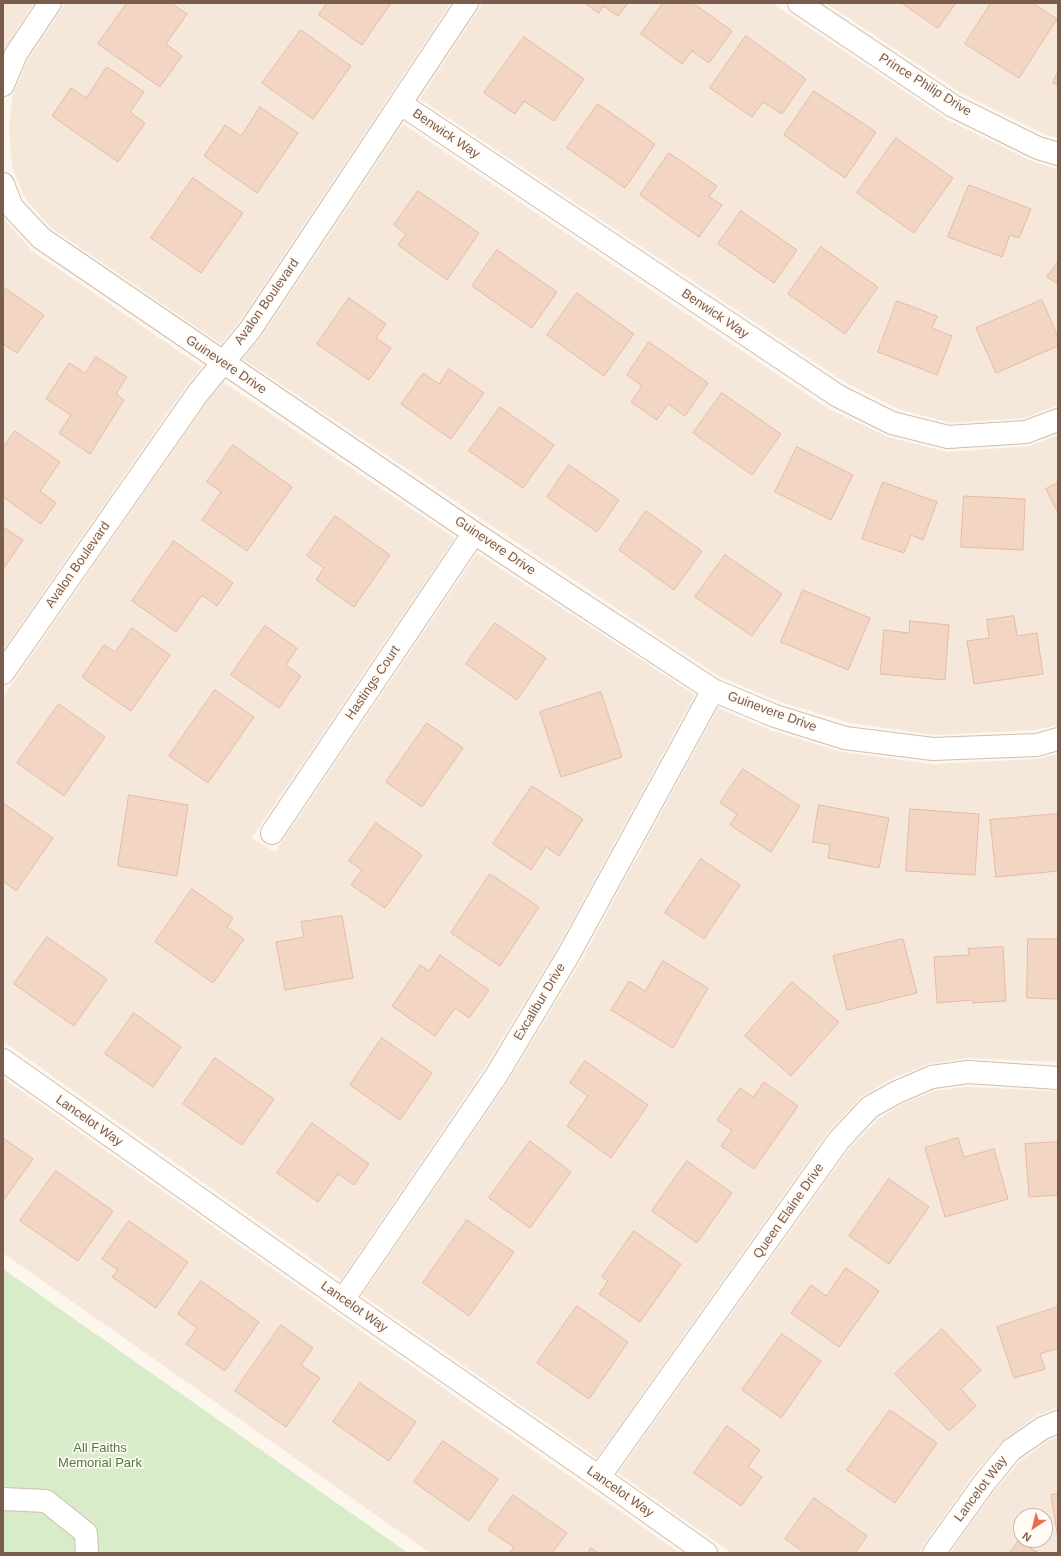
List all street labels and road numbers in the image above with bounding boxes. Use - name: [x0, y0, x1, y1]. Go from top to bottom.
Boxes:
- street label: Prince Philip Drive: [876, 50, 974, 120]
- street label: Benwick Way: [409, 106, 483, 162]
- street label: Avalon Boulevard: [231, 256, 303, 348]
- street label: Benwick Way: [678, 286, 752, 342]
- street label: Guinevere Drive: [183, 332, 269, 398]
- street label: Guinevere Drive: [452, 513, 538, 579]
- street label: Avalon Boulevard: [42, 519, 114, 611]
- street label: Hastings Court: [342, 643, 404, 723]
- street label: Guinevere Drive: [725, 689, 819, 735]
- street label: Excalibur Drive: [511, 961, 569, 1043]
- street label: Lancelot Way: [52, 1092, 126, 1150]
- street label: Queen Elaine Drive: [750, 1160, 828, 1262]
- street label: Lancelot Way: [317, 1278, 391, 1336]
- street label: Lancelot Way: [951, 1453, 1011, 1525]
- street label: Lancelot Way: [583, 1463, 657, 1521]

